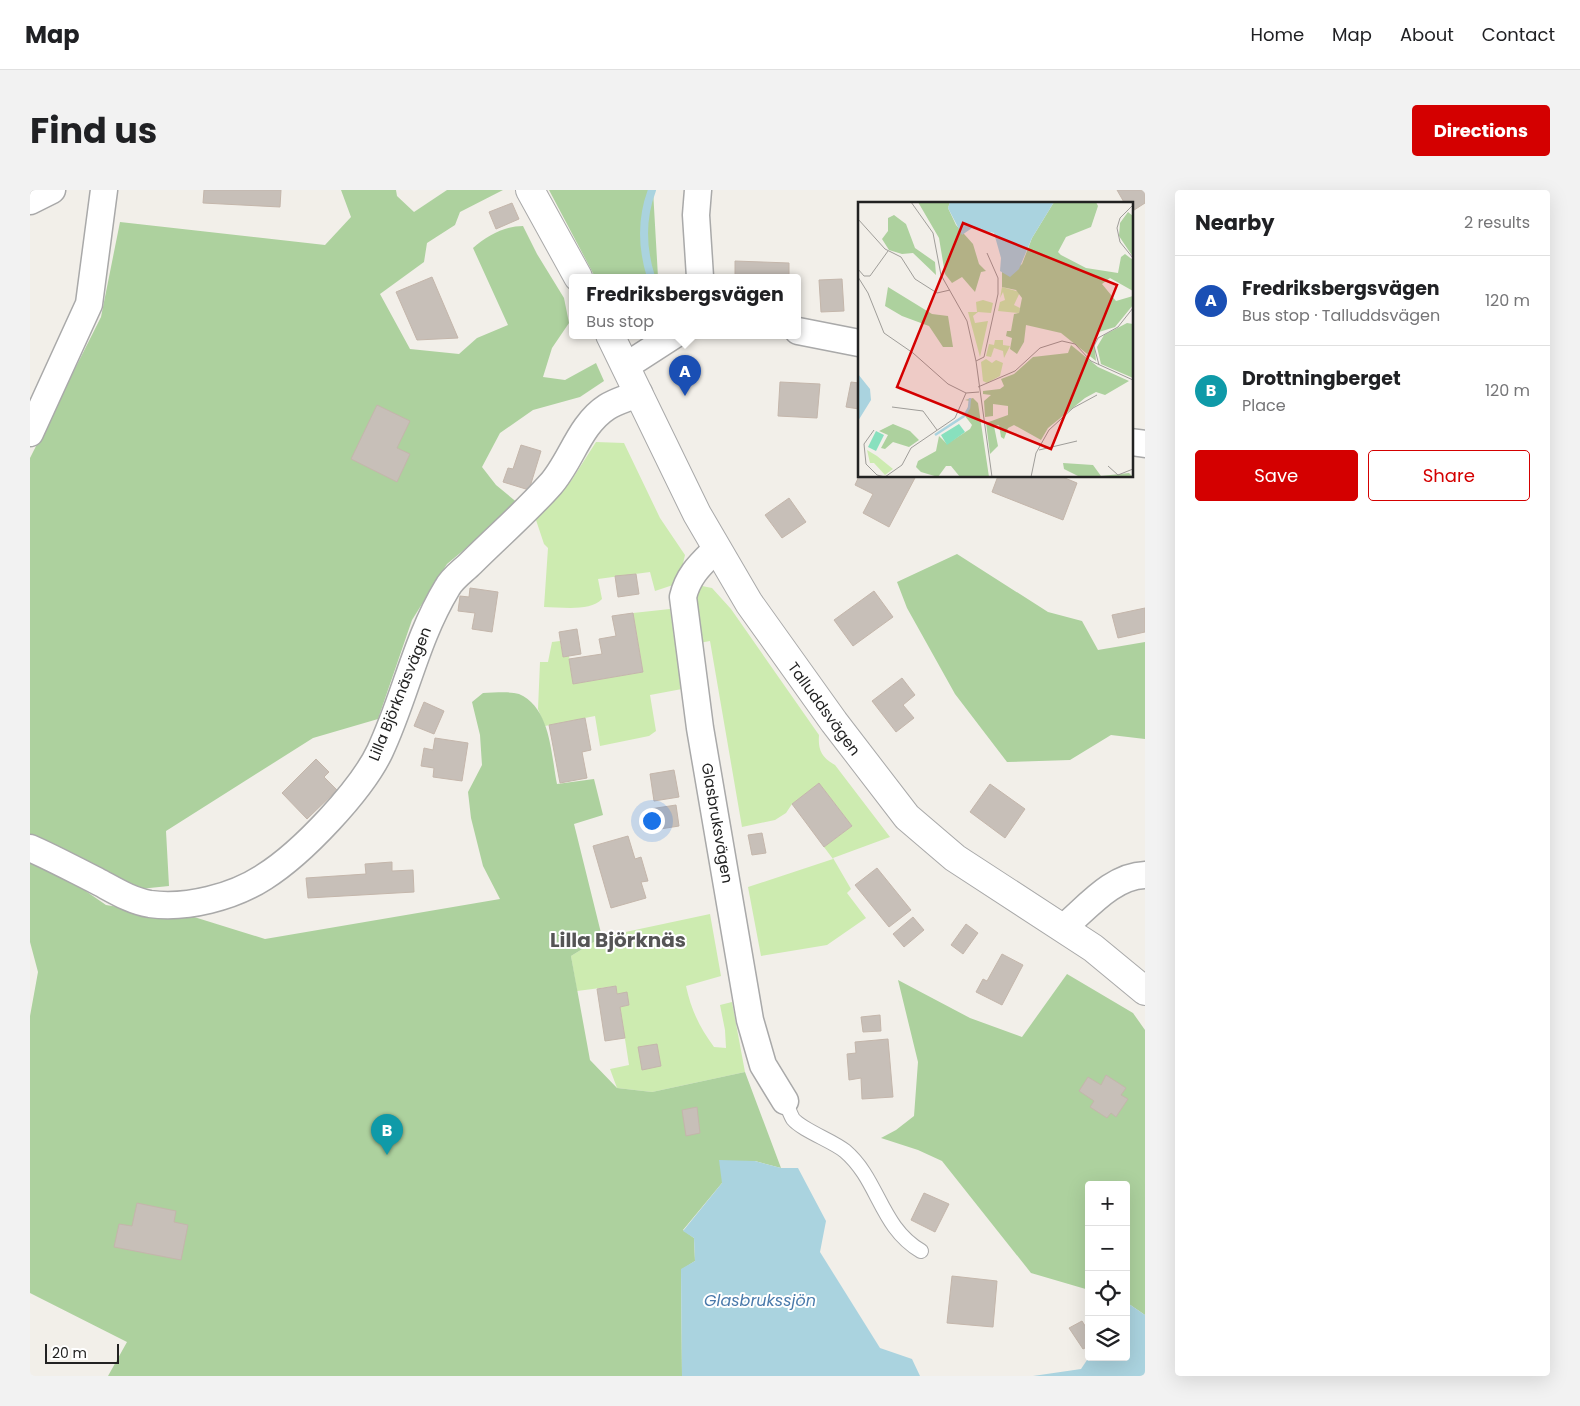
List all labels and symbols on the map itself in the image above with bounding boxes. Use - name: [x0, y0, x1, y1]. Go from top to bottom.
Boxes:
- inset map: [858, 202, 1132, 478]
- pin: A: [669, 355, 701, 396]
- street label: Lilla Björknäsvägen: [363, 624, 436, 764]
- street label: Talluddsvägen: [783, 658, 866, 760]
- street label: Glasbruksvägen: [697, 761, 738, 885]
- your location: [639, 808, 665, 834]
- district label: Lilla Björknäs: [550, 926, 686, 954]
- pin: B: [371, 1114, 403, 1155]
- water label: Glasbrukssjön: [704, 1289, 816, 1312]
- scale bar: [45, 1341, 119, 1364]

